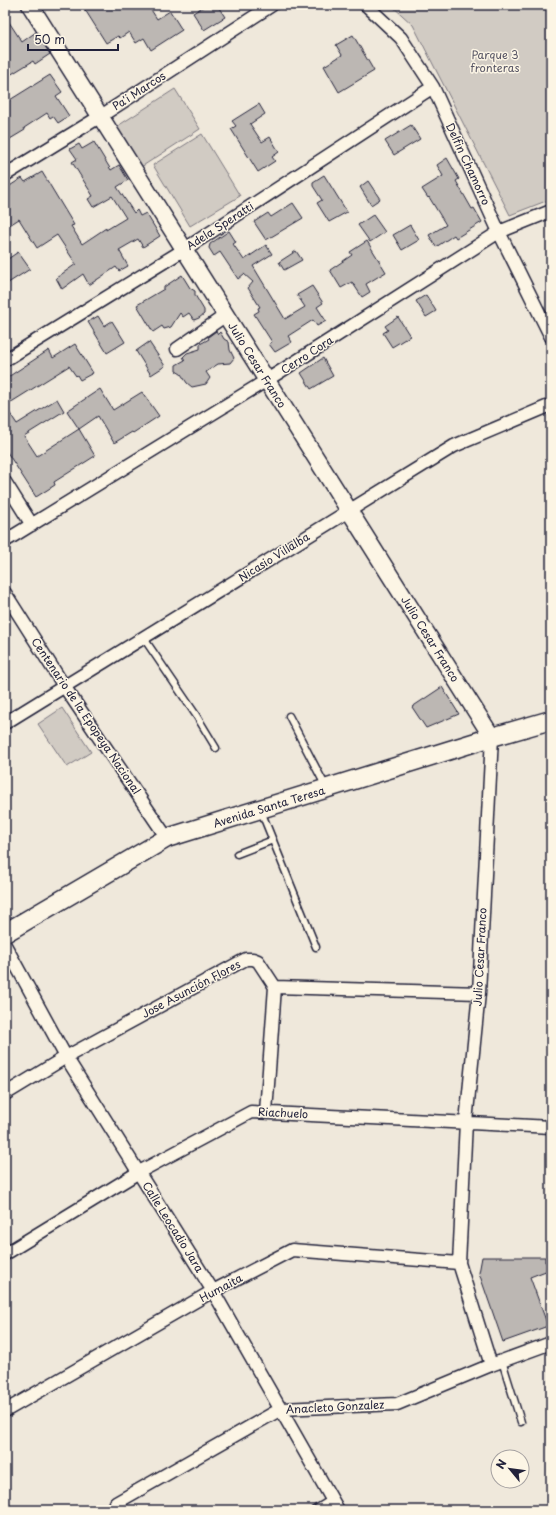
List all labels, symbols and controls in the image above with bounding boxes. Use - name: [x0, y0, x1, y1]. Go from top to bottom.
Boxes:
- scale bar: [28, 26, 118, 52]
- text: 50 m: [34, 30, 65, 48]
- park label: Parque 3 fronteras: [471, 46, 519, 76]
- street label: Pa'i Marcos: [109, 67, 169, 114]
- street label: Delfin Chamorro: [442, 120, 495, 208]
- street label: Adela Speratti: [183, 197, 257, 254]
- street label: Julio Cesar Franco: [224, 318, 291, 411]
- street label: Cerro Cora: [277, 331, 336, 378]
- street label: Nicasio Villalba: [235, 528, 313, 585]
- street label: Julio Cesar Franco: [397, 592, 464, 685]
- street label: Centenario de la Epopeya Nacional: [27, 634, 145, 797]
- street label: Avenida Santa Teresa: [211, 781, 327, 832]
- street label: Julio Cesar Franco: [468, 907, 491, 1007]
- street label: Jose Asunción Flores: [138, 955, 243, 1022]
- street label: Riachuelo: [257, 1103, 309, 1122]
- street label: Calle Leocadio Jara: [139, 1178, 208, 1276]
- street label: Humaita: [196, 1269, 245, 1306]
- street label: Anacleto Gonzalez: [285, 1395, 385, 1418]
- north arrow: [490, 1449, 530, 1489]
- text: N: [491, 1456, 511, 1472]

